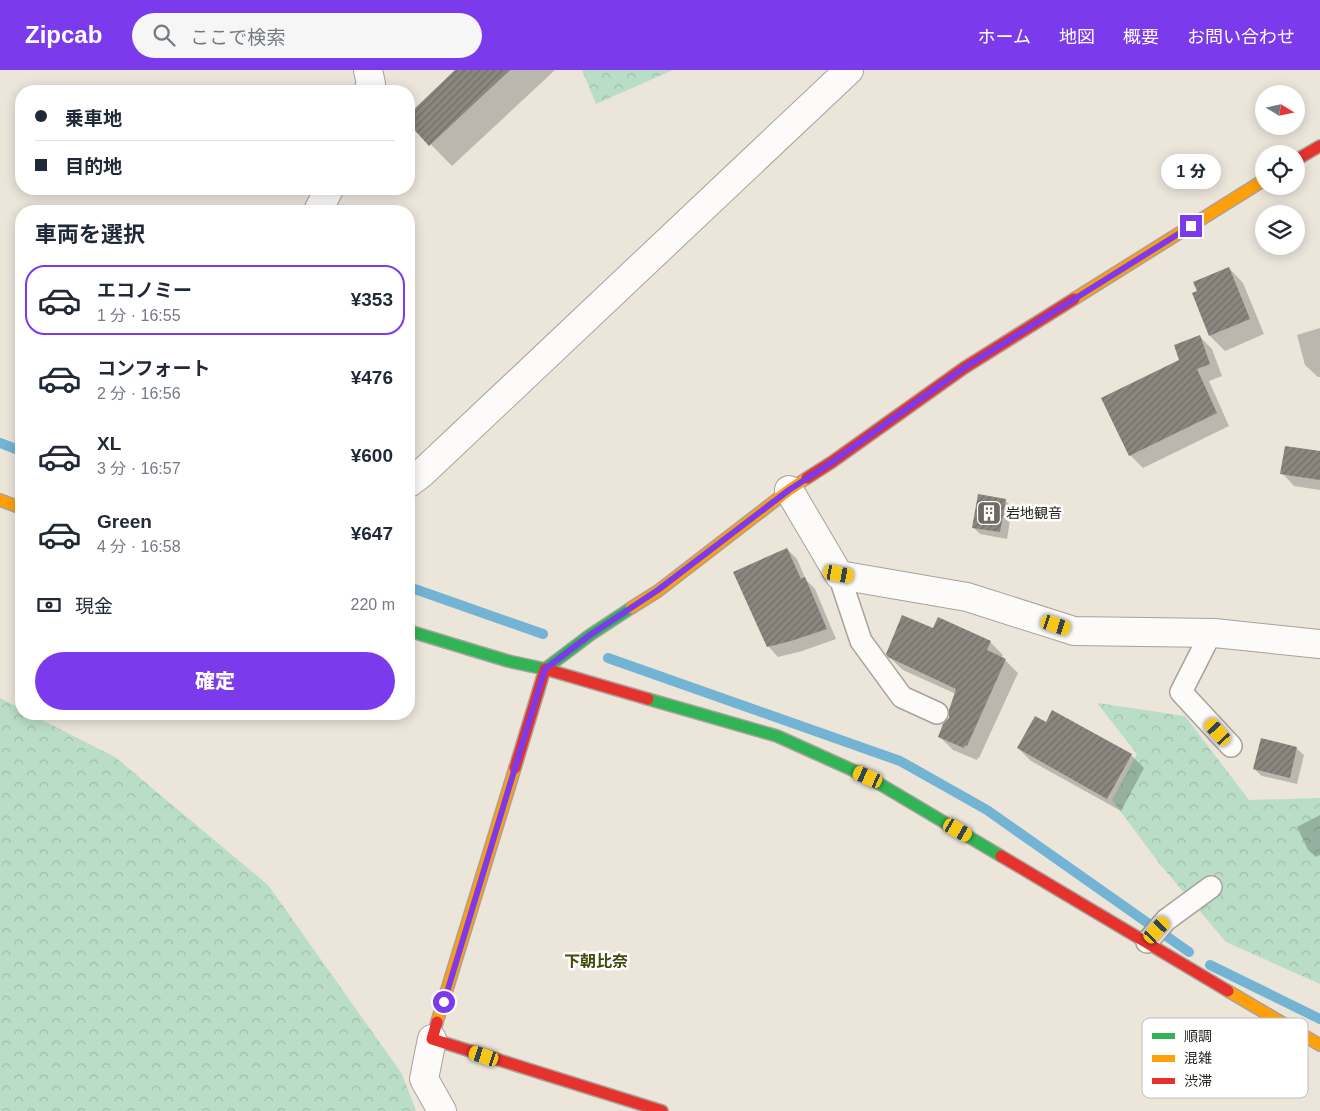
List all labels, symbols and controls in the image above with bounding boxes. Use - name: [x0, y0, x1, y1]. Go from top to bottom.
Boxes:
- search box: [132, 13, 482, 58]
- text: Zipcab: [25, 21, 102, 48]
- icon: search: [150, 21, 178, 49]
- text: ここで検索: [190, 27, 285, 48]
- text: ホーム: [978, 27, 1031, 47]
- text: 地図: [1059, 27, 1095, 47]
- text: 概要: [1123, 27, 1159, 47]
- text: お問い合わせ: [1187, 27, 1295, 47]
- north arrow: [1255, 85, 1305, 135]
- map controls: [1255, 85, 1305, 255]
- text: 乗車地: [65, 108, 122, 129]
- button: locate: [1255, 145, 1305, 195]
- callout: 1 分: [1161, 154, 1221, 188]
- text: 目的地: [65, 156, 122, 177]
- text: 1 分: [1176, 163, 1206, 180]
- button: layers: [1255, 205, 1305, 255]
- route end: [1180, 215, 1202, 237]
- text: 車両を選択: [35, 222, 145, 247]
- icon: car: [37, 278, 82, 323]
- text: エコノミー: [97, 280, 192, 301]
- text: ¥353: [351, 289, 393, 310]
- text: 1 分 · 16:55: [97, 307, 181, 324]
- icon: car: [37, 356, 82, 401]
- text: コンフォート: [97, 358, 210, 379]
- text: ¥476: [351, 367, 393, 388]
- text: 2 分 · 16:56: [97, 385, 181, 402]
- text: XL: [97, 433, 121, 454]
- icon: car: [37, 434, 82, 479]
- text: ¥600: [351, 445, 393, 466]
- text: 3 分 · 16:57: [97, 460, 181, 477]
- building icon: 岩地観音: [976, 500, 1002, 526]
- place label: 岩地観音: [1006, 505, 1062, 521]
- text: Green: [97, 511, 152, 532]
- icon: car: [37, 512, 82, 557]
- text: ¥647: [351, 523, 393, 544]
- text: 4 分 · 16:58: [97, 538, 181, 555]
- car: [822, 564, 855, 584]
- icon: cash: [35, 591, 63, 619]
- text: 現金: [75, 596, 113, 617]
- text: 220 m: [351, 596, 395, 613]
- car: [1039, 613, 1072, 637]
- button: 確定: [35, 652, 395, 710]
- car: [1202, 716, 1233, 748]
- car: [851, 764, 884, 790]
- car: [941, 816, 974, 844]
- car: [1141, 914, 1172, 946]
- district label: 下朝比奈: [564, 953, 628, 970]
- route start: [433, 991, 455, 1013]
- legend: [1142, 1018, 1308, 1098]
- text: 順調: [1184, 1028, 1212, 1044]
- car: [467, 1044, 500, 1068]
- text: 混雑: [1184, 1050, 1212, 1066]
- text: 渋滞: [1184, 1073, 1212, 1089]

